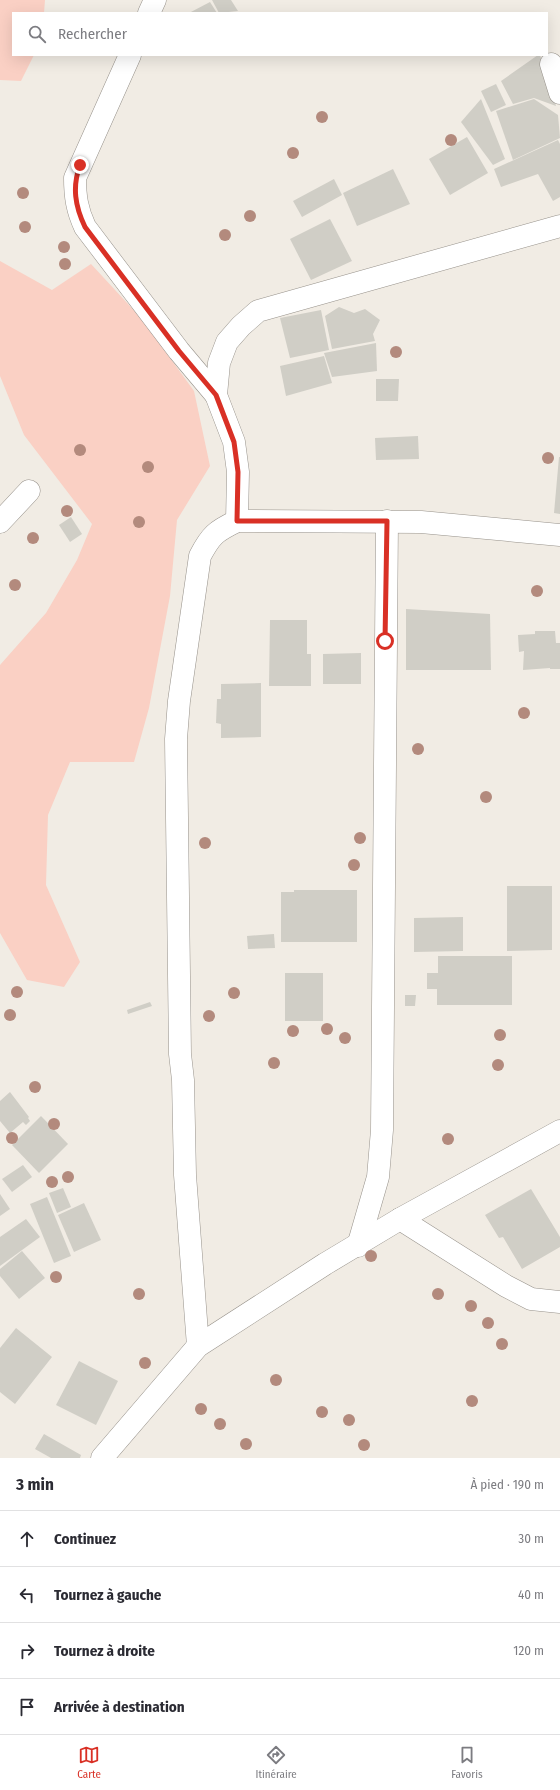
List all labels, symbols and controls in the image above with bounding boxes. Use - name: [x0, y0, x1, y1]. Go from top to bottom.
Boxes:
- search box: [12, 12, 548, 56]
- icon: search: [26, 23, 48, 45]
- text: Rechercher: [58, 25, 127, 43]
- route end: [71, 156, 89, 174]
- route start: [376, 632, 394, 650]
- text: 3 min: [16, 1474, 54, 1495]
- text: À pied · 190 m: [470, 1477, 544, 1492]
- icon: ahead: [16, 1528, 38, 1550]
- text: Continuez: [54, 1530, 116, 1548]
- text: 30 m: [518, 1531, 544, 1546]
- icon: left: [16, 1584, 38, 1606]
- text: Tournez à gauche: [54, 1586, 161, 1604]
- text: 40 m: [518, 1587, 544, 1602]
- icon: right: [16, 1640, 38, 1662]
- text: Tournez à droite: [54, 1642, 155, 1660]
- text: 120 m: [513, 1643, 544, 1658]
- icon: arrive: [16, 1696, 38, 1718]
- text: Arrivée à destination: [54, 1698, 185, 1716]
- tab: Carte: [77, 1744, 101, 1781]
- tab: Itinéraire: [256, 1744, 297, 1781]
- tab: Favoris: [451, 1744, 483, 1781]

